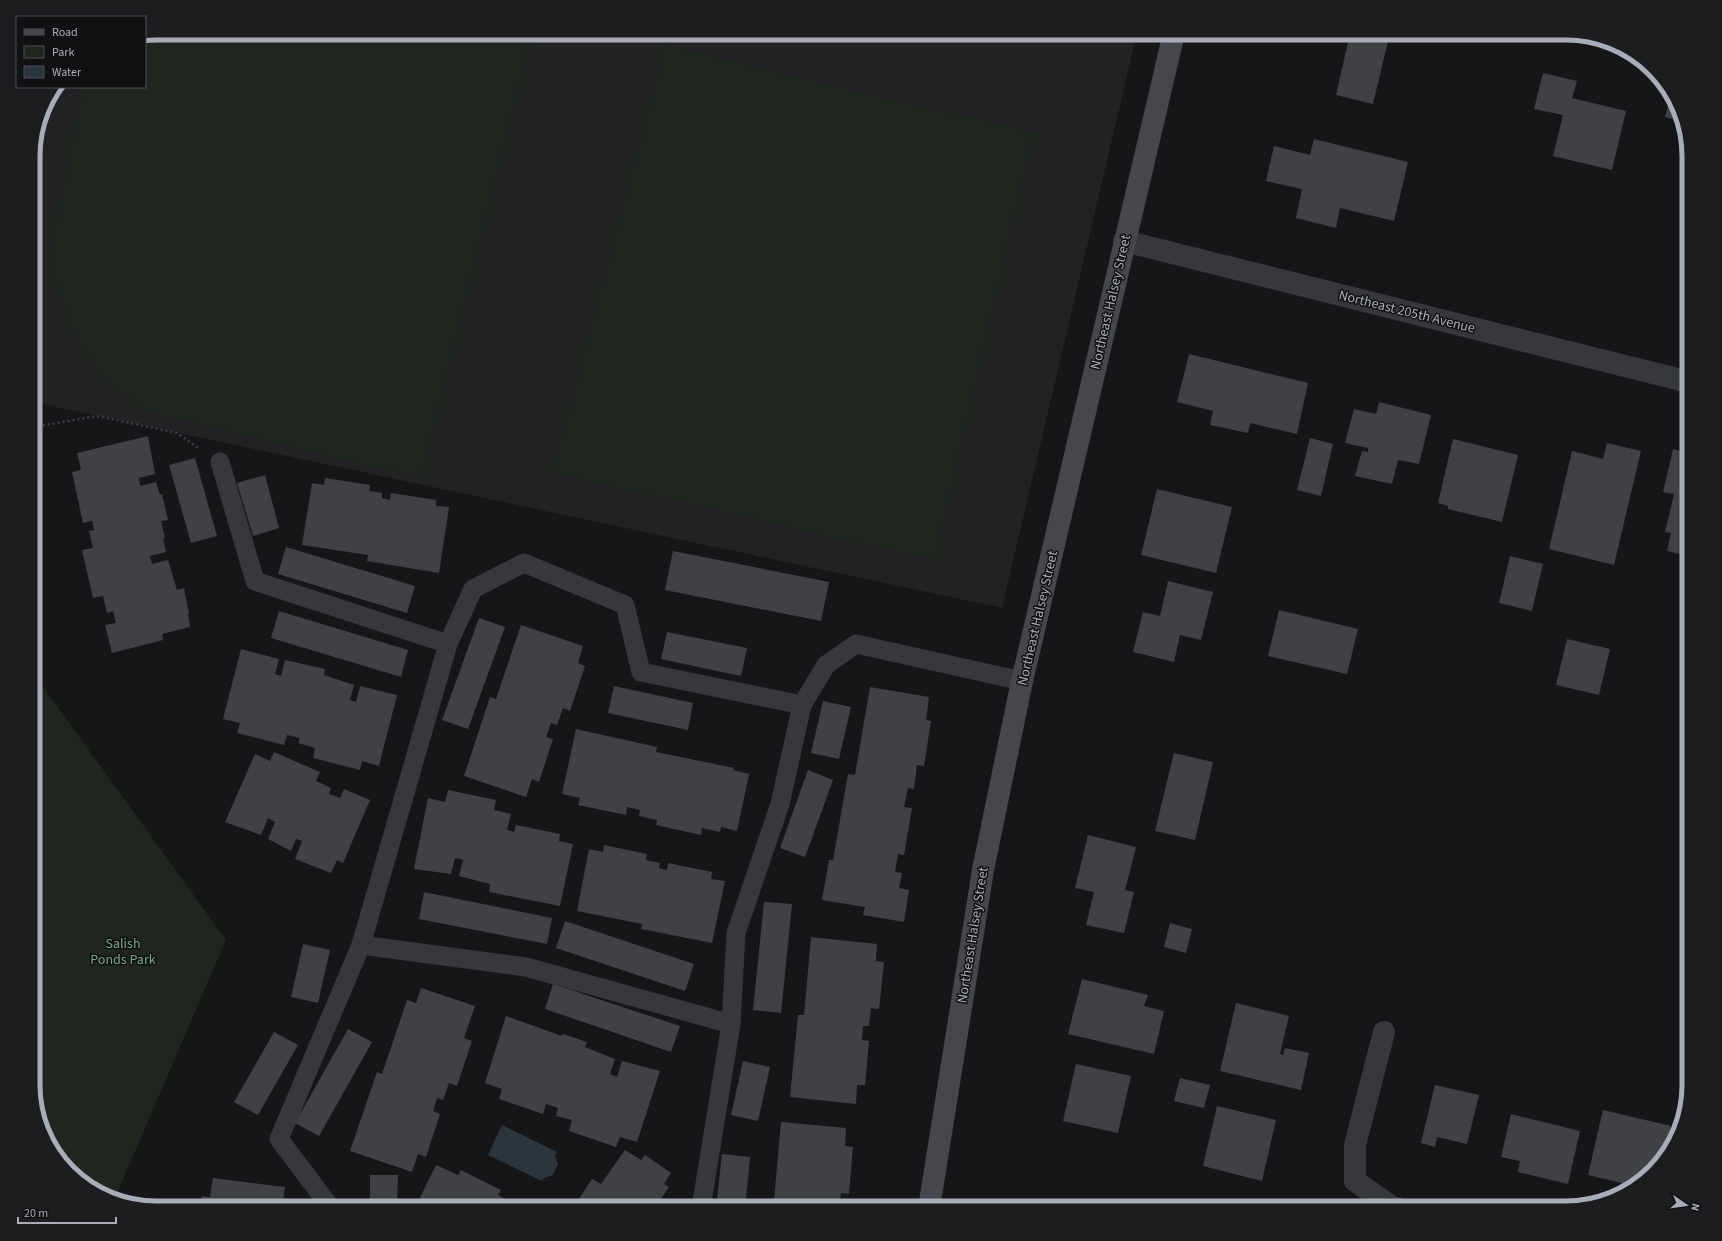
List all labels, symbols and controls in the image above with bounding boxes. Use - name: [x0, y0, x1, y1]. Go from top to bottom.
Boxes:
- legend: [16, 16, 146, 88]
- text: Road: [52, 24, 78, 41]
- text: Park: [52, 44, 74, 61]
- text: Water: [52, 64, 82, 81]
- street label: Northeast Halsey Street: [1086, 233, 1136, 372]
- street label: Northeast 205th Avenue: [1336, 285, 1477, 339]
- street label: Northeast Halsey Street: [1013, 549, 1063, 688]
- street label: Northeast Halsey Street: [952, 865, 994, 1005]
- park label: Salish Ponds Park: [90, 934, 156, 970]
- north arrow: [1666, 1185, 1706, 1225]
- scale bar: [18, 1199, 116, 1225]
- text: N: [1687, 1202, 1703, 1212]
- text: 20 m: [24, 1205, 48, 1222]

